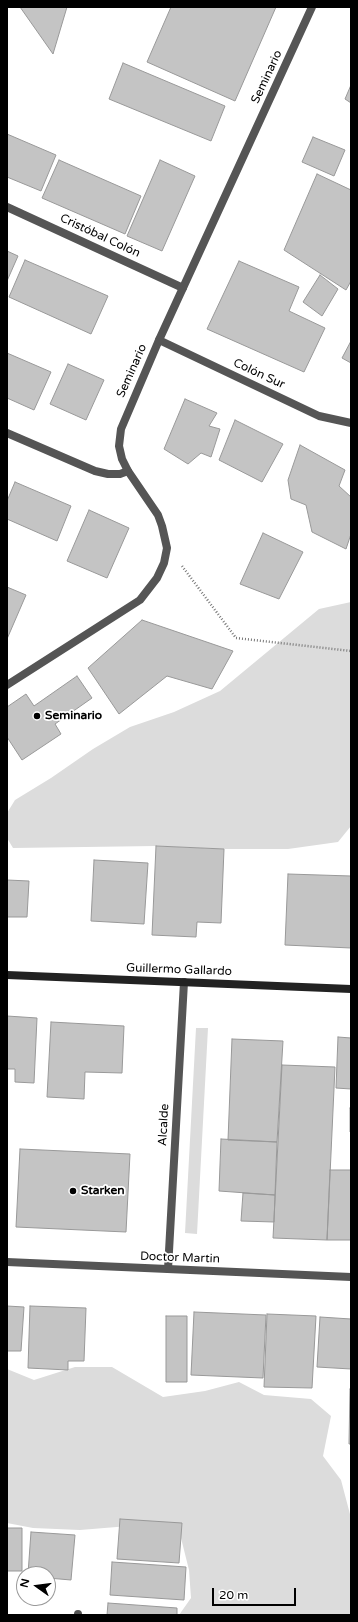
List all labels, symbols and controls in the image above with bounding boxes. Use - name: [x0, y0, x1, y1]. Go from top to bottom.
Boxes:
- street label: Seminario: [248, 48, 286, 106]
- street label: Cristóbal Colón: [58, 211, 142, 261]
- street label: Seminario: [114, 342, 150, 400]
- street label: Colón Sur: [231, 356, 287, 392]
- place label: Seminario: [45, 709, 102, 723]
- marker: Seminario: [32, 711, 42, 721]
- street label: Guillermo Gallardo: [126, 961, 232, 979]
- street label: Alcalde: [156, 1103, 172, 1147]
- place label: Starken: [81, 1184, 125, 1198]
- marker: Starken: [68, 1186, 78, 1196]
- street label: Doctor Martin: [140, 1249, 220, 1267]
- north arrow: [16, 1566, 56, 1606]
- text: N: [17, 1577, 32, 1589]
- scale bar: [214, 1580, 298, 1606]
- text: 20 m: [219, 1588, 248, 1602]

